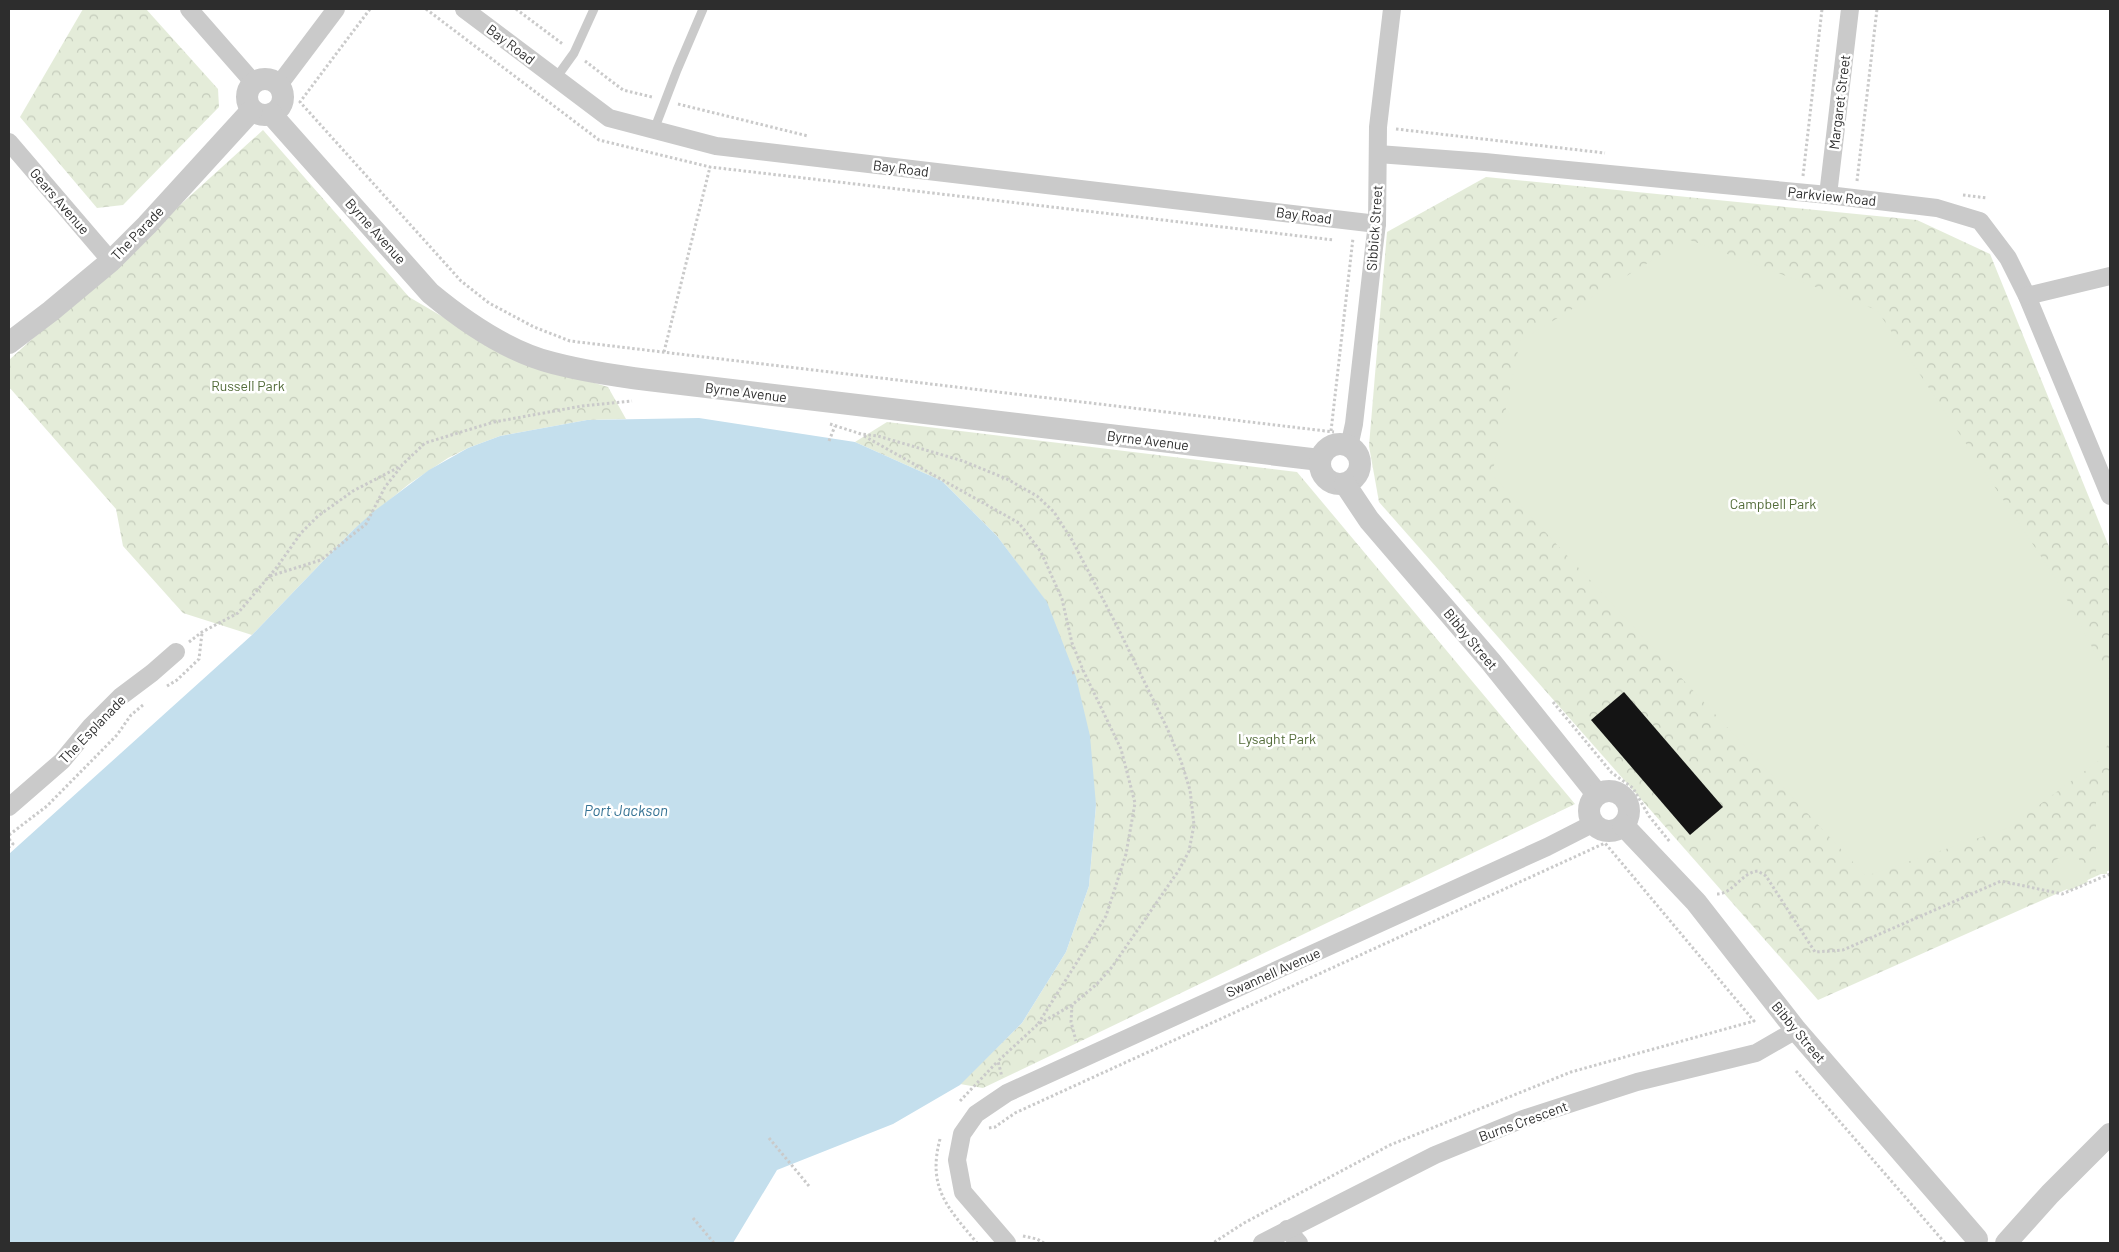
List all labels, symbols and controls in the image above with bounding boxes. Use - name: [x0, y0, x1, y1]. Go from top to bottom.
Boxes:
- street label: Bay Road: [484, 20, 538, 68]
- street label: Margaret Street: [1825, 54, 1853, 150]
- street label: Bay Road: [872, 156, 930, 180]
- street label: Gears Avenue: [27, 164, 93, 238]
- street label: Parkview Road: [1787, 183, 1877, 209]
- street label: Sibbick Street: [1363, 185, 1385, 271]
- street label: Byrne Avenue: [342, 195, 410, 267]
- street label: The Parade: [107, 202, 167, 264]
- street label: Bay Road: [1275, 203, 1333, 227]
- park label: Russell Park: [211, 377, 285, 394]
- street label: Byrne Avenue: [704, 379, 788, 405]
- street label: Byrne Avenue: [1106, 427, 1190, 453]
- park label: Campbell Park: [1730, 495, 1816, 512]
- street label: Bibby Street: [1440, 605, 1502, 673]
- street label: The Esplanade: [55, 691, 129, 767]
- park label: Lysaght Park: [1238, 730, 1316, 747]
- water label: Port Jackson: [584, 801, 668, 819]
- street label: Swannell Avenue: [1223, 944, 1323, 1000]
- street label: Bibby Street: [1768, 998, 1830, 1066]
- street label: Burns Crescent: [1476, 1097, 1570, 1145]

